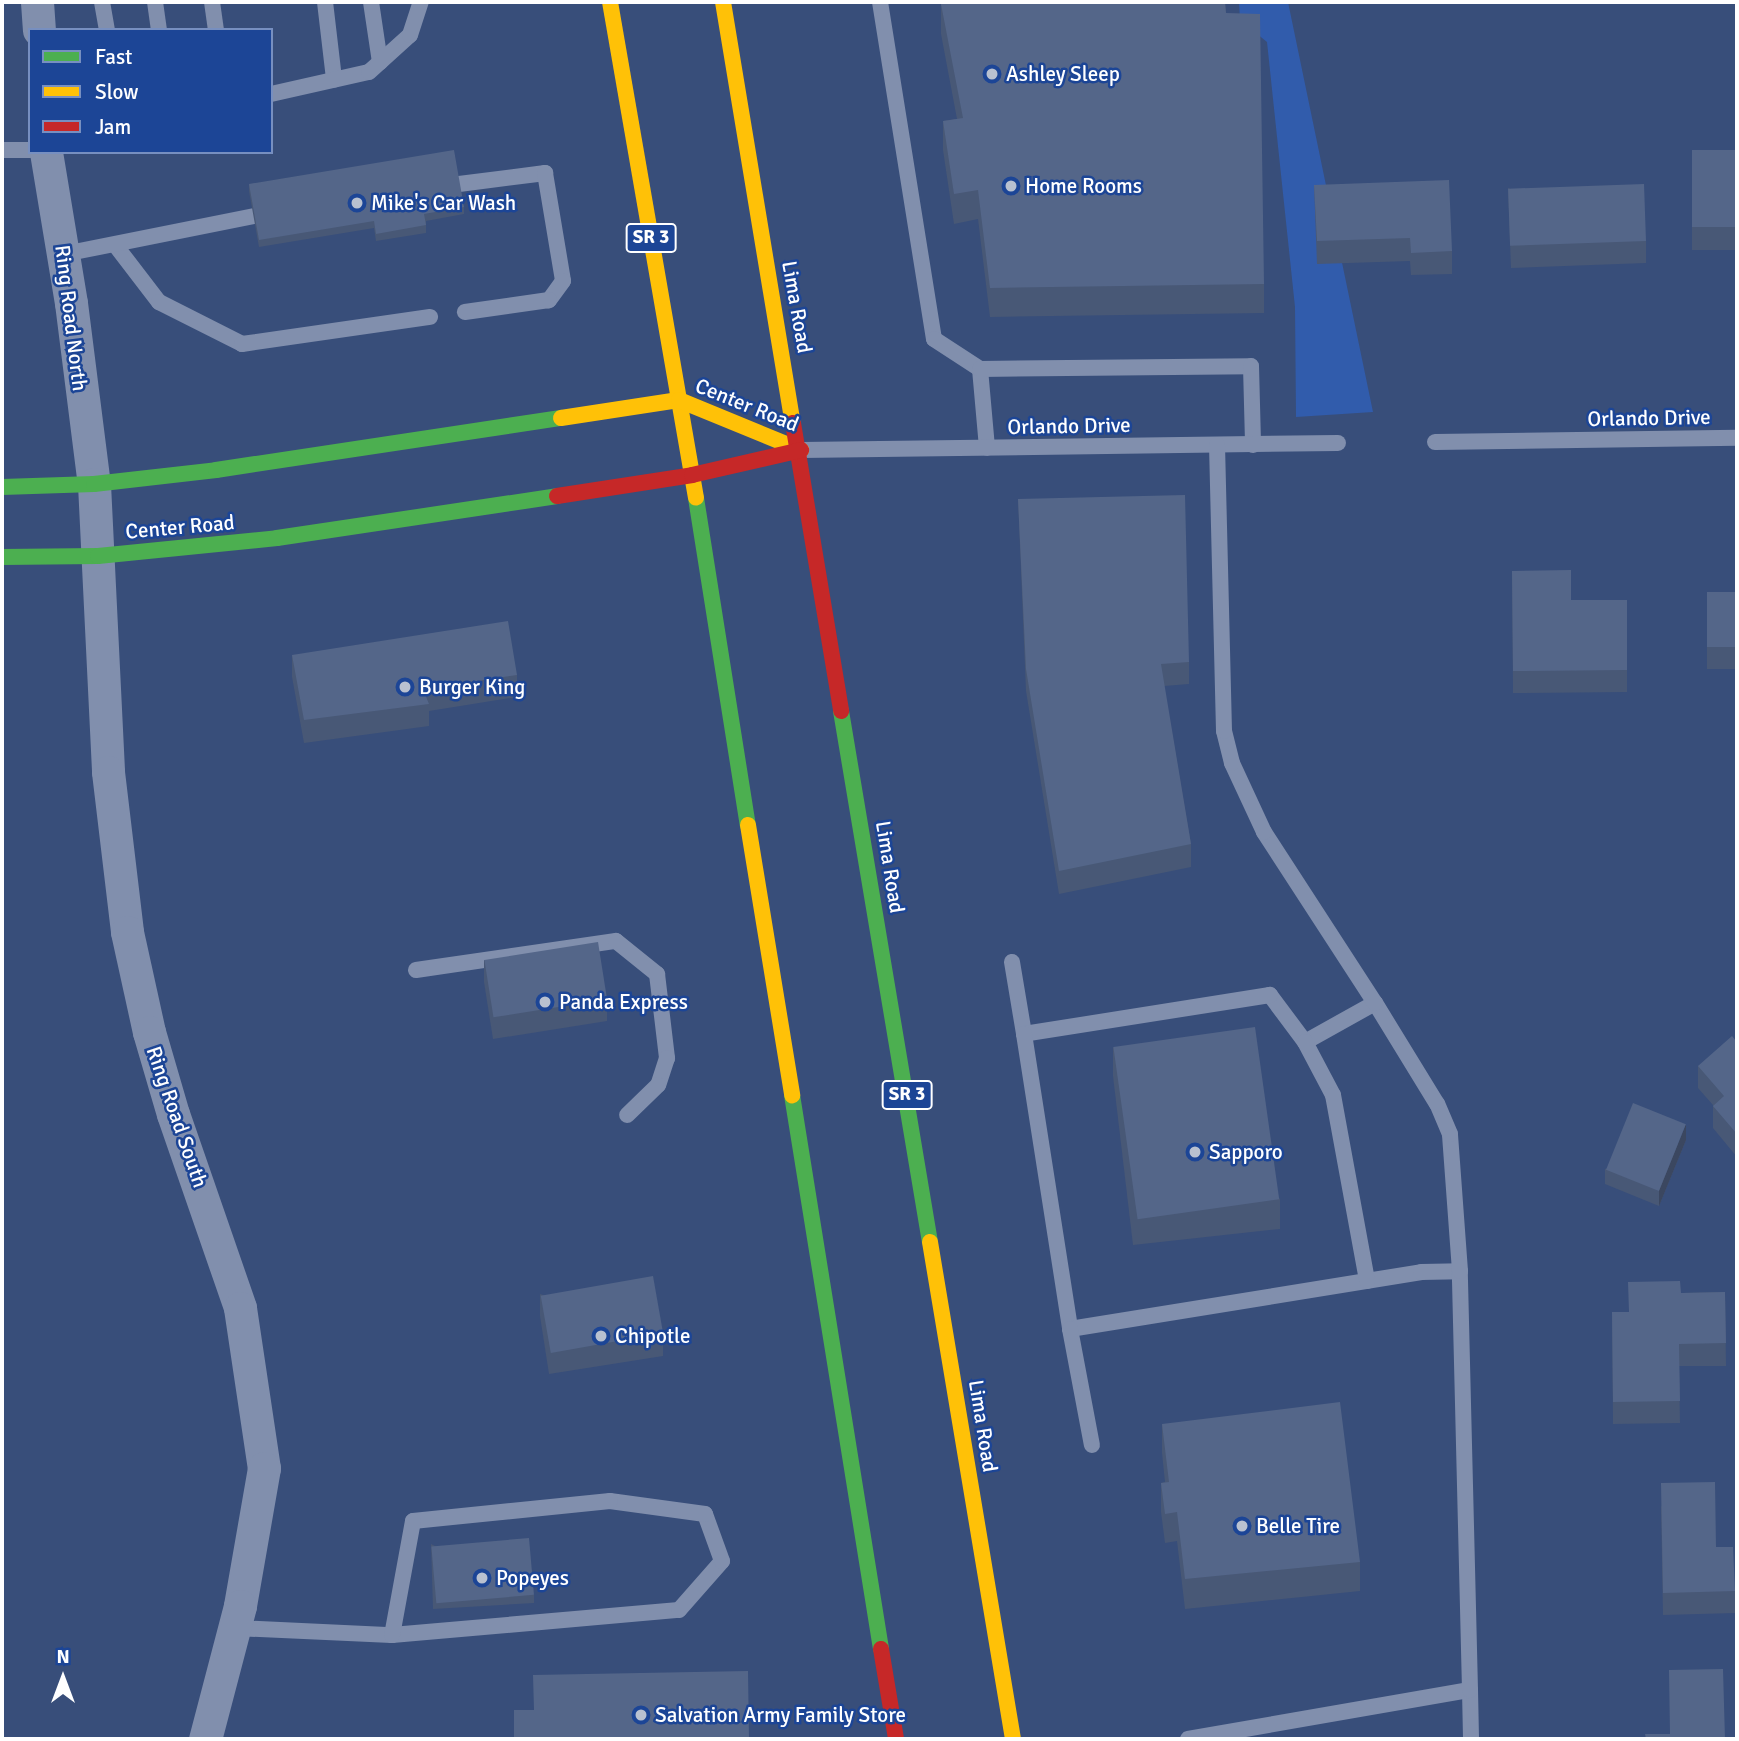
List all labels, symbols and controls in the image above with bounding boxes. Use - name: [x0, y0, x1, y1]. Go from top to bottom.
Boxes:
- legend: [28, 28, 273, 154]
- text: Fast: [95, 44, 132, 70]
- place label: Ashley Sleep: [1006, 61, 1120, 87]
- marker: Ashley Sleep: [984, 66, 1000, 82]
- text: Slow: [95, 79, 139, 105]
- text: Jam: [95, 114, 131, 140]
- place label: Home Rooms: [1025, 173, 1142, 199]
- marker: Home Rooms: [1003, 178, 1019, 194]
- place label: Mike's Car Wash: [371, 190, 516, 216]
- marker: Mike's Car Wash: [349, 195, 365, 211]
- road number: SR 3: [625, 222, 677, 254]
- street label: Ring Road North: [50, 243, 92, 393]
- street label: Lima Road: [776, 259, 818, 355]
- street label: Center Road: [692, 373, 802, 437]
- street label: Orlando Drive: [1587, 404, 1711, 432]
- street label: Orlando Drive: [1007, 412, 1131, 440]
- street label: Center Road: [124, 510, 236, 544]
- place label: Burger King: [419, 674, 525, 700]
- marker: Burger King: [397, 679, 413, 695]
- street label: Lima Road: [870, 819, 910, 915]
- place label: Panda Express: [559, 989, 688, 1015]
- marker: Panda Express: [537, 994, 553, 1010]
- street label: Ring Road South: [141, 1043, 213, 1191]
- road number: SR 3: [881, 1079, 933, 1110]
- place label: Sapporo: [1209, 1139, 1283, 1165]
- marker: Sapporo: [1187, 1144, 1203, 1160]
- place label: Chipotle: [615, 1323, 690, 1349]
- marker: Chipotle: [593, 1328, 609, 1344]
- street label: Lima Road: [963, 1378, 1003, 1474]
- place label: Belle Tire: [1256, 1513, 1340, 1539]
- marker: Belle Tire: [1234, 1518, 1250, 1534]
- place label: Popeyes: [496, 1565, 569, 1591]
- marker: Popeyes: [474, 1570, 490, 1586]
- north arrow: [28, 1643, 98, 1713]
- text: N: [56, 1645, 70, 1669]
- place label: Salvation Army Family Store: [655, 1702, 906, 1728]
- marker: Salvation Army Family Store: [633, 1707, 649, 1723]

